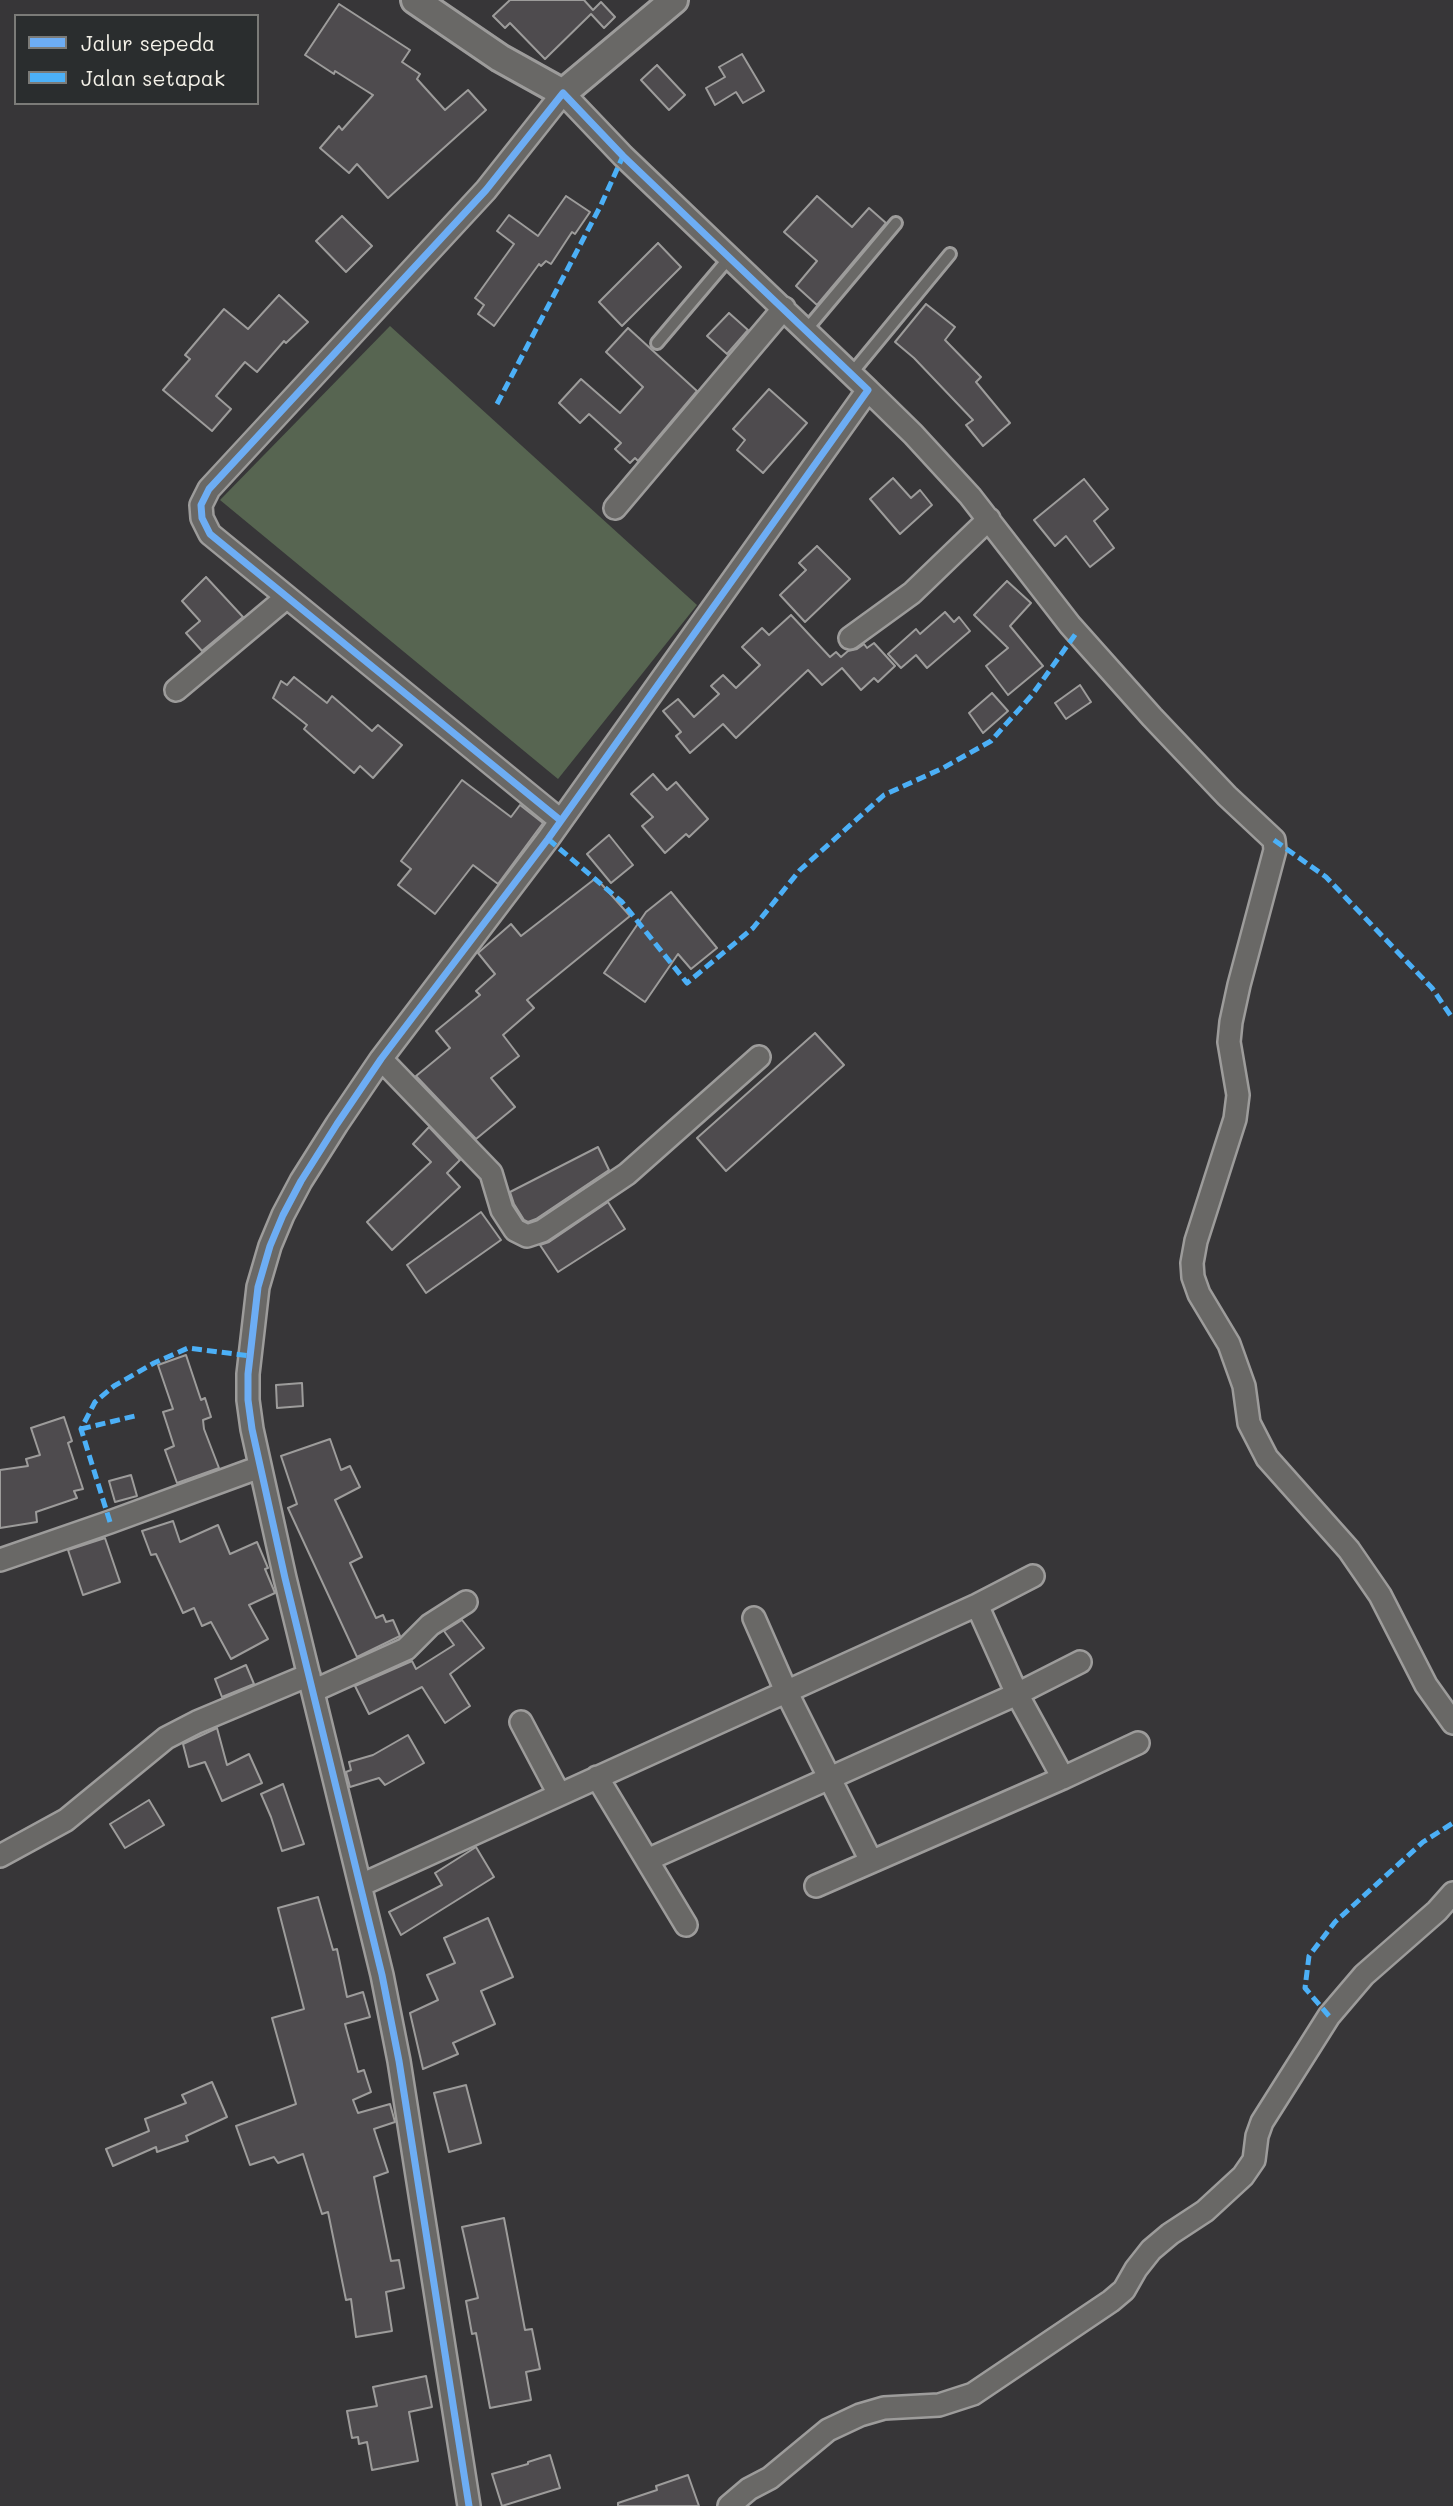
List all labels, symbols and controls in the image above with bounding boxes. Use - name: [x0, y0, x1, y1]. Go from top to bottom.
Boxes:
- legend: [14, 14, 259, 105]
- text: Jalur sepeda: [81, 29, 215, 56]
- text: Jalan setapak: [81, 64, 225, 91]

